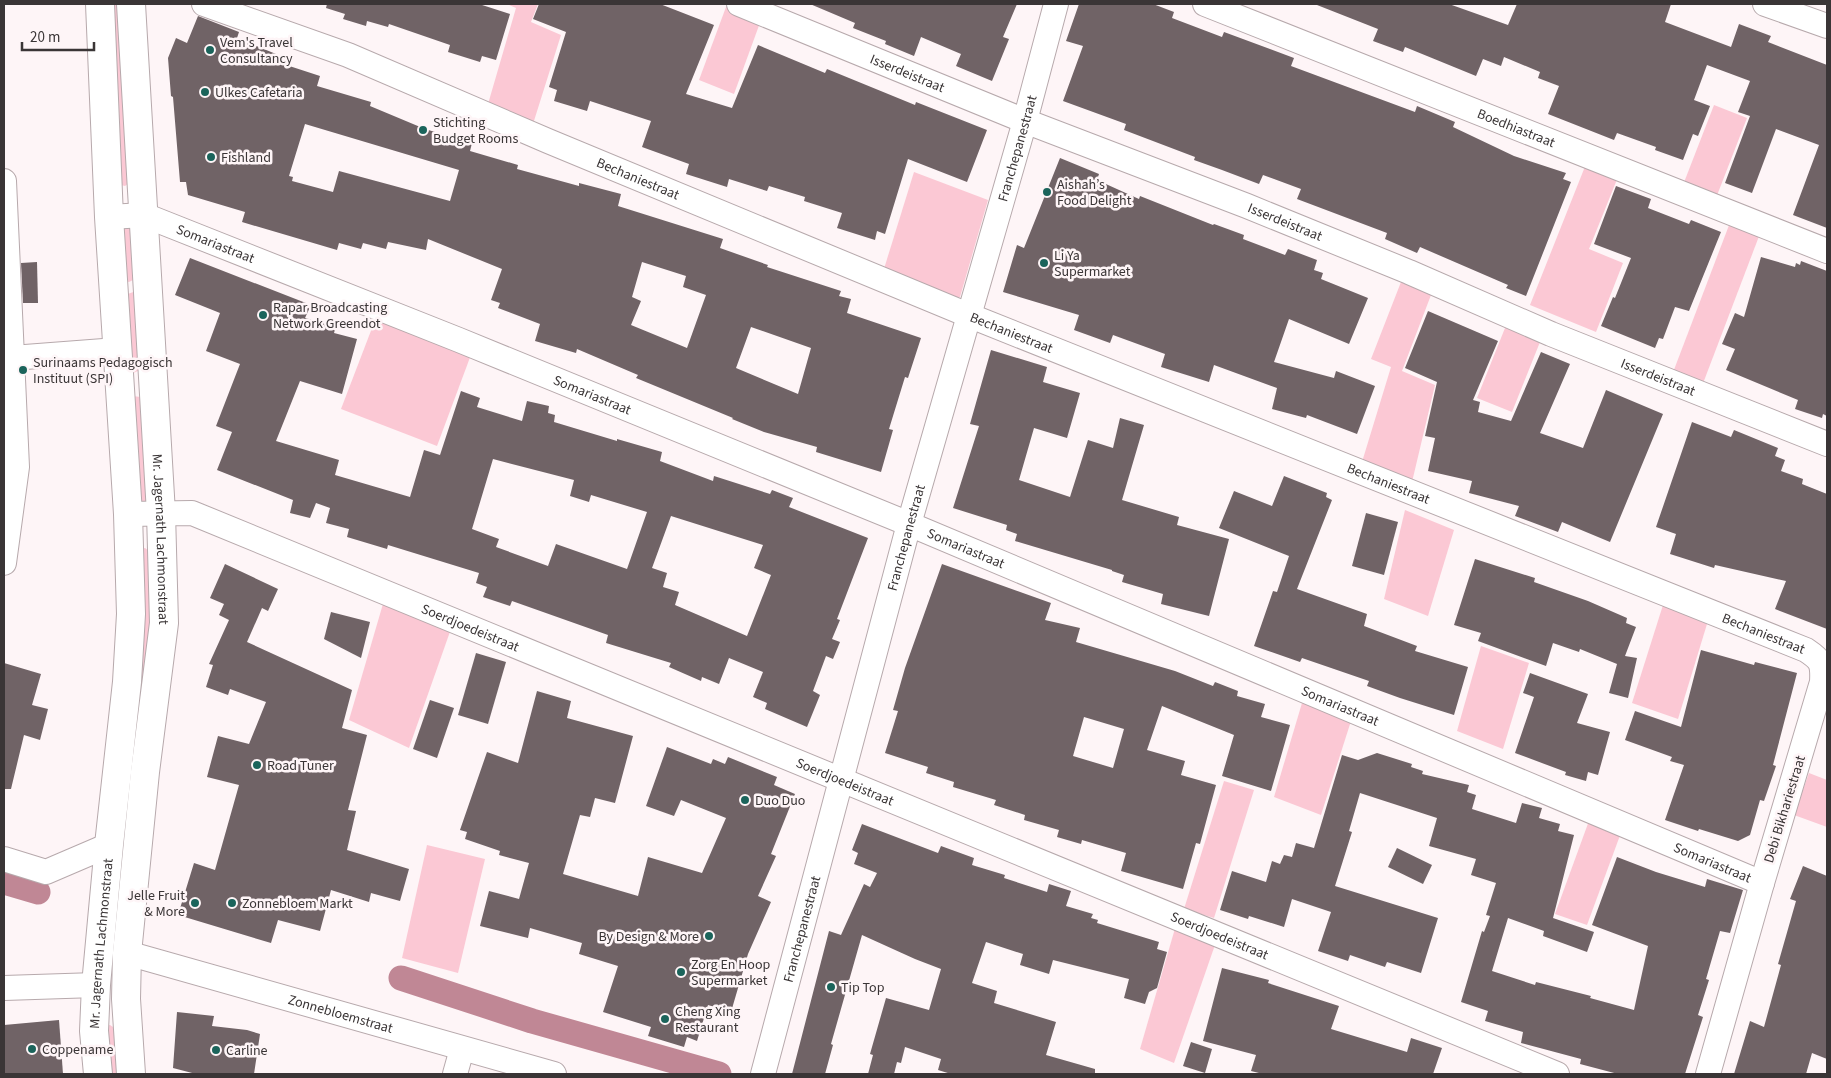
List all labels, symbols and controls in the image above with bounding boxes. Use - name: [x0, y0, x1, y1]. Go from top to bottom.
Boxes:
- scale bar: [22, 20, 95, 52]
- text: 20 m: [30, 27, 60, 48]
- place label: Vem's Travel Consultancy: [220, 33, 293, 69]
- marker: Vem's Travel Consultancy: [204, 44, 216, 56]
- street label: Isserdeistraat: [867, 50, 948, 98]
- place label: Ulkes Cafetaria: [215, 83, 303, 103]
- marker: Ulkes Cafetaria: [199, 86, 211, 98]
- street label: Franchepanestraat: [993, 93, 1042, 204]
- street label: Boedhiastraat: [1474, 104, 1558, 153]
- place label: Stichting Budget Rooms: [433, 113, 518, 149]
- marker: Stichting Budget Rooms: [417, 124, 429, 136]
- place label: Fishland: [221, 148, 271, 168]
- marker: Fishland: [205, 151, 217, 163]
- street label: Bechaniestraat: [593, 153, 682, 205]
- place label: Aishah’s Food Delight: [1057, 175, 1132, 211]
- marker: Aishah’s Food Delight: [1041, 186, 1053, 198]
- street label: Isserdeistraat: [1245, 198, 1325, 247]
- street label: Somariastraat: [173, 220, 257, 269]
- place label: Li Ya Supermarket: [1054, 246, 1131, 282]
- marker: Li Ya Supermarket: [1038, 257, 1050, 269]
- place label: Rapar Broadcasting Network Greendot: [273, 298, 387, 334]
- street label: Bechaniestraat: [967, 308, 1056, 359]
- marker: Rapar Broadcasting Network Greendot: [257, 309, 269, 321]
- place label: Surinaams Pedagogisch Instituut (SPI): [33, 353, 173, 389]
- street label: Isserdeistraat: [1618, 354, 1698, 402]
- marker: Surinaams Pedagogisch Instituut (SPI): [17, 364, 29, 376]
- street label: Somariastraat: [550, 371, 634, 420]
- street label: Mr. Jagernath Lachmonstraat: [147, 453, 173, 625]
- street label: Bechaniestraat: [1344, 458, 1433, 510]
- street label: Franchepanestraat: [883, 482, 931, 593]
- street label: Somariastraat: [924, 524, 1008, 574]
- street label: Soerdjoedeistraat: [418, 599, 522, 658]
- street label: Bechaniestraat: [1719, 608, 1808, 660]
- street label: Somariastraat: [1298, 681, 1382, 732]
- street label: Soerdjoedeistraat: [793, 753, 897, 811]
- street label: Debi Bikhariestraat: [1759, 753, 1811, 866]
- place label: Road Tuner: [267, 756, 334, 776]
- marker: Road Tuner: [251, 759, 263, 771]
- place label: Duo Duo: [755, 791, 805, 811]
- marker: Duo Duo: [739, 794, 751, 806]
- street label: Somariastraat: [1670, 838, 1754, 888]
- street label: Mr. Jagernath Lachmonstraat: [85, 857, 119, 1029]
- street label: Franchepanestraat: [779, 873, 826, 985]
- place label: Jelle Fruit & More: [127, 886, 185, 922]
- place label: Zonnebloem Markt: [242, 894, 353, 914]
- marker: Jelle Fruit & More: [189, 897, 201, 909]
- marker: Zonnebloem Markt: [226, 897, 238, 909]
- street label: Soerdjoedeistraat: [1167, 907, 1271, 965]
- place label: By Design & More: [598, 927, 699, 947]
- marker: By Design & More: [703, 930, 715, 942]
- place label: Zorg En Hoop Supermarket: [691, 955, 771, 991]
- marker: Zorg En Hoop Supermarket: [675, 966, 687, 978]
- place label: Tip Top: [841, 978, 885, 998]
- marker: Tip Top: [825, 981, 837, 993]
- street label: Zonnebloemstraat: [286, 990, 395, 1039]
- place label: Cheng Xing Restaurant: [675, 1002, 740, 1038]
- marker: Cheng Xing Restaurant: [659, 1013, 671, 1025]
- place label: Coppename: [42, 1040, 113, 1060]
- place label: Carline: [226, 1041, 268, 1061]
- marker: Coppename: [26, 1043, 38, 1055]
- marker: Carline: [210, 1044, 222, 1056]

